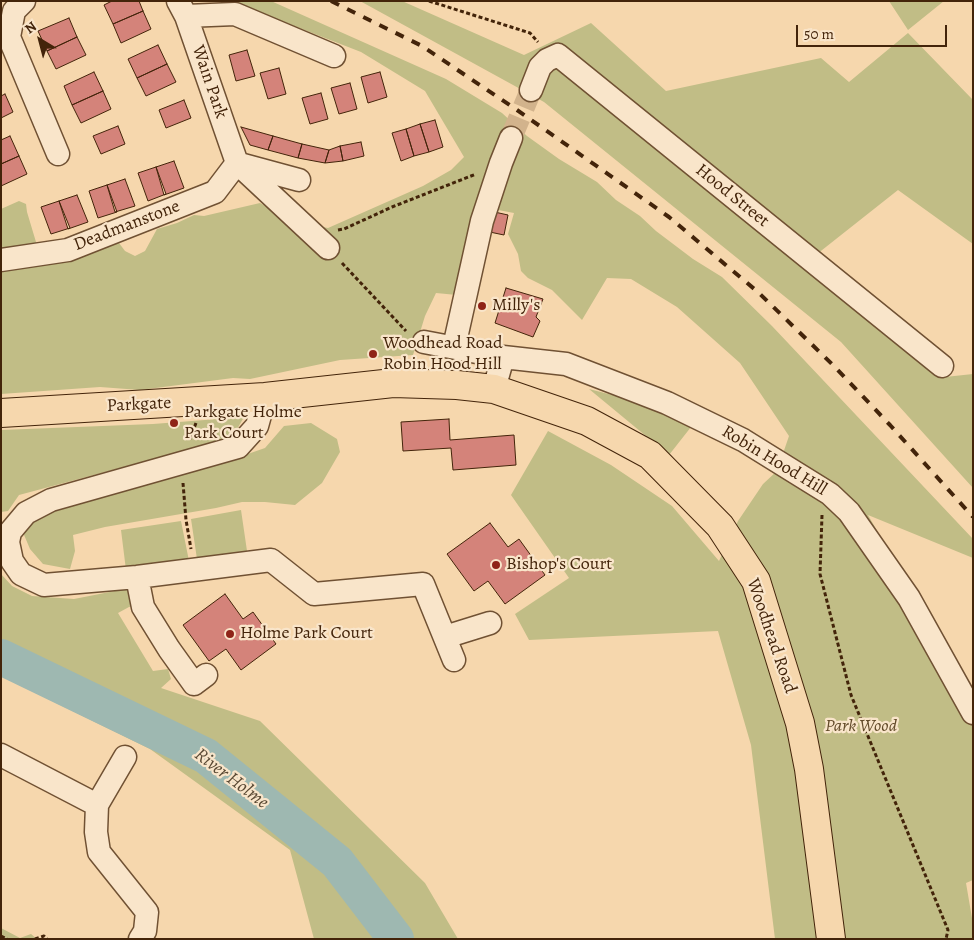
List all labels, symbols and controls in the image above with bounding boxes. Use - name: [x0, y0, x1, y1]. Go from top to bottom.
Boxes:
- north arrow: [15, 15, 65, 65]
- scale bar: [799, 15, 950, 47]
- text: N: [21, 17, 40, 38]
- text: 50 m: [804, 24, 834, 44]
- street label: Wain Park: [186, 43, 232, 121]
- street label: Hood Street: [691, 160, 773, 232]
- street label: Deadmanstone: [71, 196, 183, 256]
- place label: Milly's: [492, 295, 540, 317]
- marker: Milly's: [476, 300, 488, 312]
- place label: Woodhead Road Robin Hood Hill: [383, 333, 503, 376]
- marker: Woodhead Road Robin Hood Hill: [367, 348, 379, 360]
- street label: Parkgate: [106, 393, 172, 417]
- place label: Parkgate Holme Park Court: [184, 402, 302, 444]
- marker: Parkgate Holme Park Court: [168, 417, 180, 429]
- street label: Robin Hood Hill: [718, 421, 830, 501]
- place label: Bishop's Court: [506, 554, 612, 576]
- marker: Bishop's Court: [490, 559, 502, 571]
- street label: Woodhead Road: [741, 576, 801, 696]
- place label: Holme Park Court: [240, 623, 373, 645]
- marker: Holme Park Court: [224, 628, 236, 640]
- park label: Park Wood: [825, 716, 897, 738]
- water label: River Holme: [189, 744, 273, 814]

